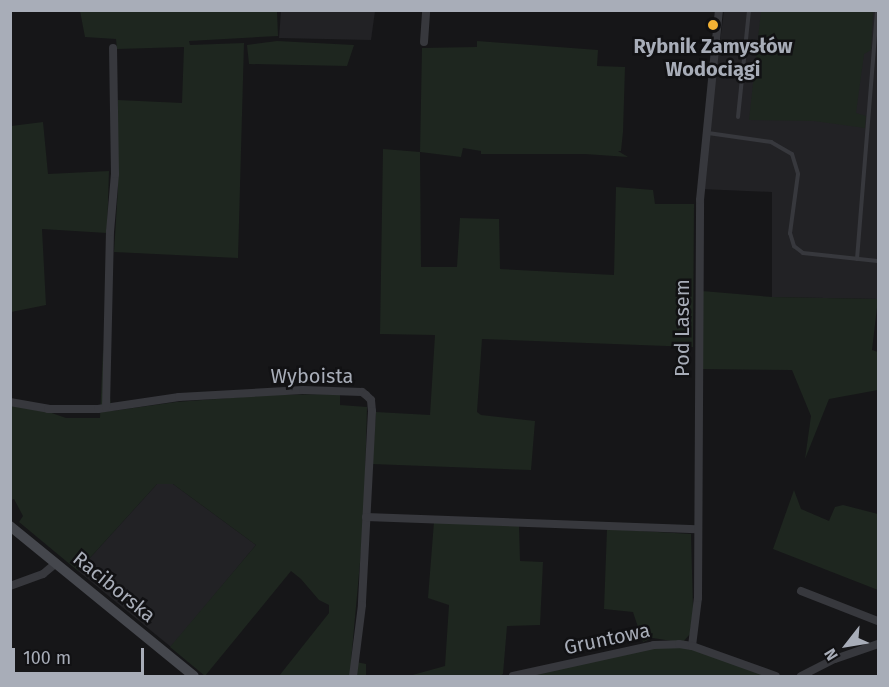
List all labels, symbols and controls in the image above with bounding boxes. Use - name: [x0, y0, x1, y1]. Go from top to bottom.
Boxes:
- marker: Rybnik Zamysłów Wodociągi: [706, 18, 720, 32]
- place label: Rybnik Zamysłów Wodociągi: [633, 35, 793, 82]
- street label: Pod Lasem: [670, 279, 694, 377]
- street label: Wyboista: [271, 364, 353, 388]
- street label: Raciborska: [68, 546, 160, 628]
- north arrow: [817, 615, 877, 675]
- street label: Gruntowa: [562, 618, 652, 660]
- scale bar: [15, 636, 147, 674]
- text: N: [820, 645, 842, 664]
- text: 100 m: [23, 647, 71, 669]

